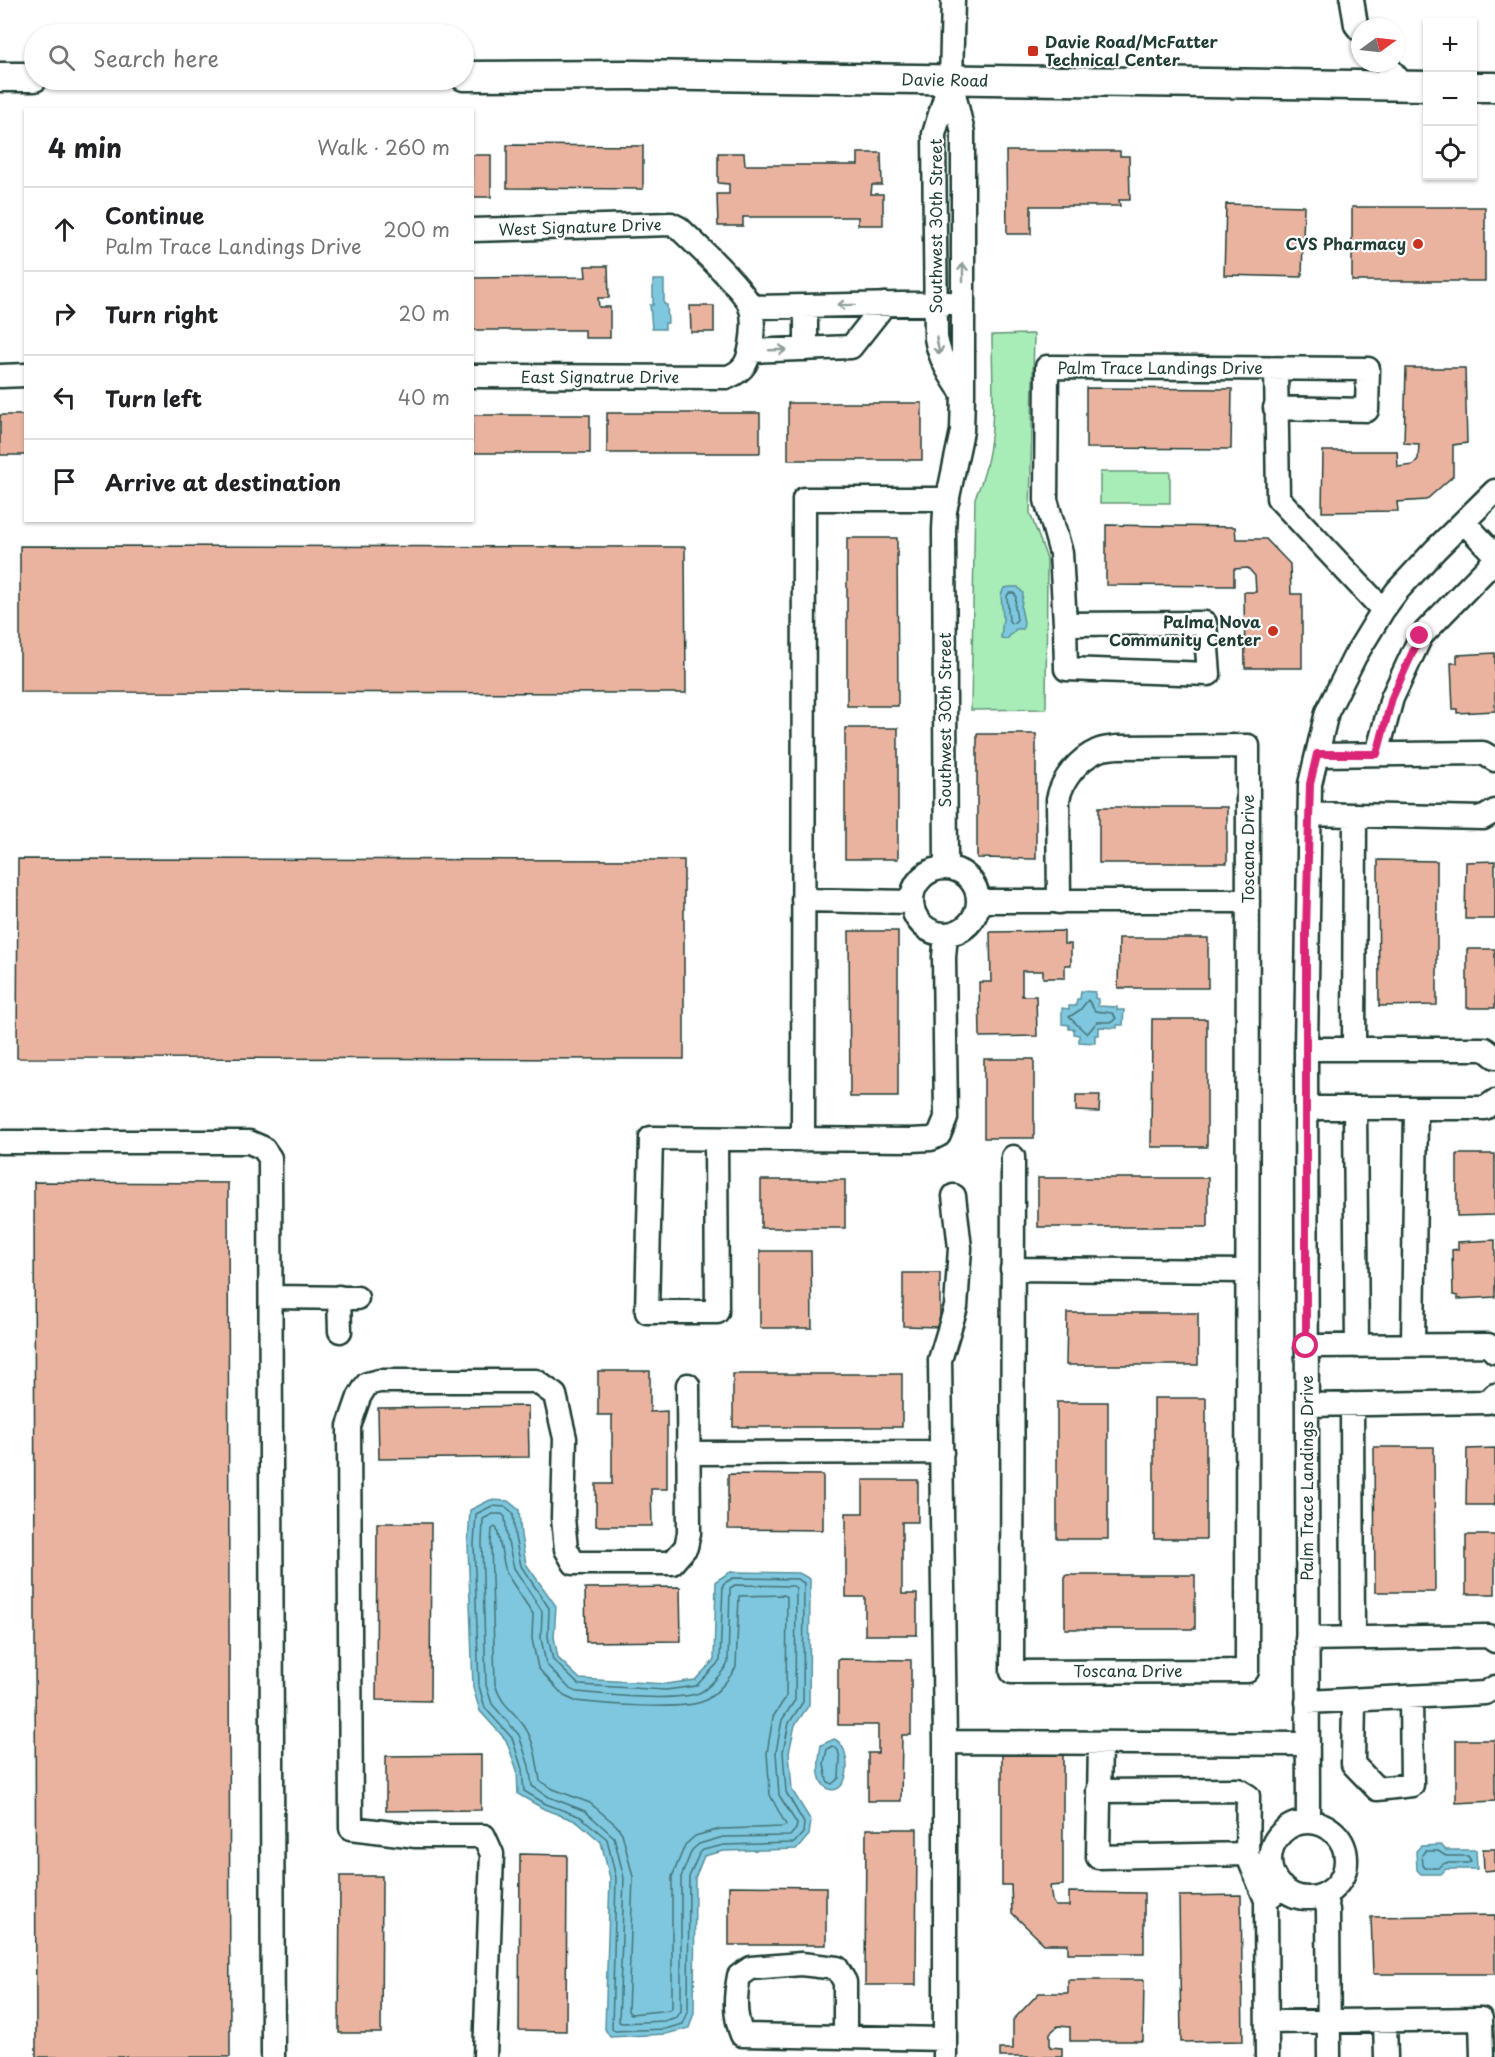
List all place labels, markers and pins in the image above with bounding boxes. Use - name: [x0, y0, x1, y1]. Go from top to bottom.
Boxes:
- place label: Davie Road/McFatter Technical Center: [1045, 29, 1218, 71]
- marker: Davie Road/McFatter Technical Center: [1026, 44, 1040, 58]
- place label: CVS Pharmacy: [1286, 231, 1406, 255]
- marker: CVS Pharmacy: [1411, 237, 1425, 251]
- place label: Palma Nova Community Center: [1109, 609, 1262, 651]
- marker: Palma Nova Community Center: [1266, 624, 1280, 638]

